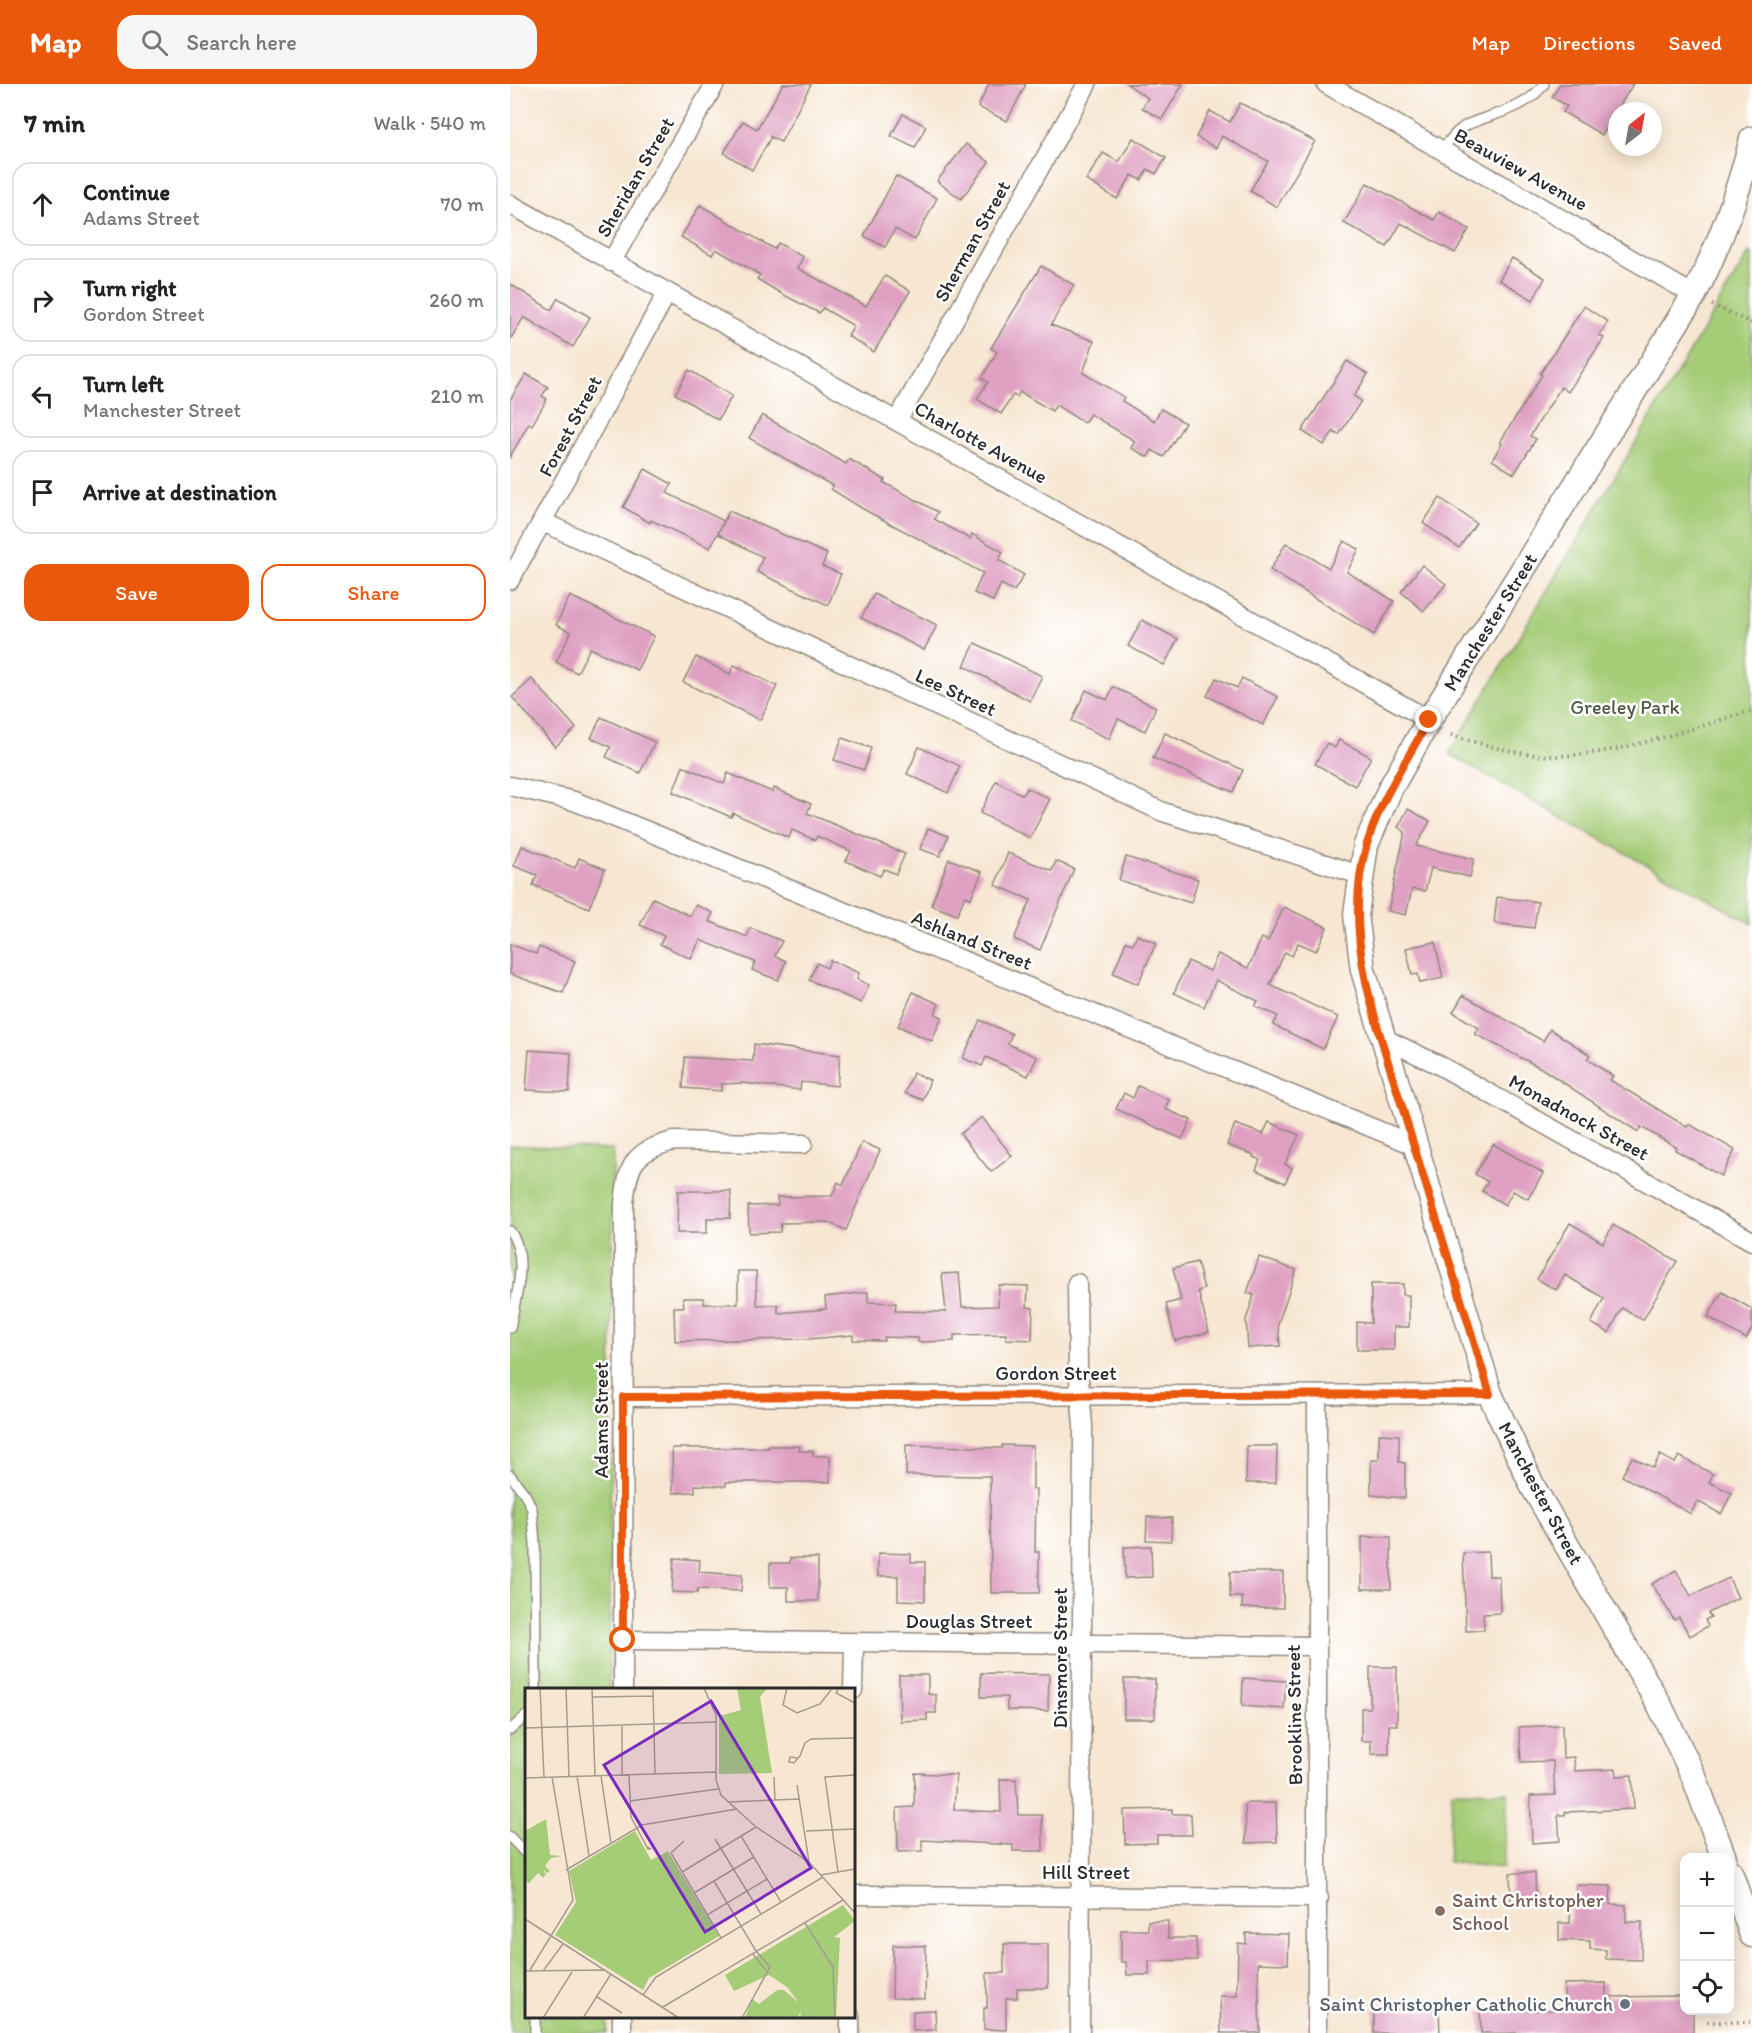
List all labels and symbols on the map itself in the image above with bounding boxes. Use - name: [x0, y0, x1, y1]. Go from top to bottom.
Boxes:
- north arrow: [1608, 102, 1662, 156]
- street label: Sheridan Street: [591, 113, 679, 241]
- street label: Beauview Avenue: [1450, 122, 1592, 216]
- street label: Sherman Street: [929, 176, 1015, 306]
- street label: Forest Street: [533, 371, 607, 481]
- street label: Charlotte Avenue: [910, 396, 1052, 488]
- street label: Manchester Street: [1438, 549, 1542, 695]
- street label: Lee Street: [912, 663, 1000, 721]
- park label: Greeley Park: [1570, 695, 1680, 719]
- route end: [1415, 706, 1441, 732]
- street label: Ashland Street: [908, 905, 1036, 975]
- street label: Monadnock Street: [1505, 1069, 1654, 1166]
- street label: Gordon Street: [995, 1361, 1117, 1385]
- street label: Adams Street: [589, 1362, 613, 1478]
- street label: Manchester Street: [1493, 1418, 1589, 1568]
- street label: Dinsmore Street: [1048, 1588, 1072, 1728]
- street label: Douglas Street: [905, 1609, 1033, 1633]
- route start: [609, 1626, 635, 1652]
- street label: Brookline Street: [1281, 1644, 1307, 1786]
- inset map: [525, 1688, 855, 2018]
- street label: Hill Street: [1042, 1860, 1131, 1884]
- place label: Saint Christopher School: [1452, 1888, 1604, 1935]
- marker: Saint Christopher School: [1433, 1904, 1447, 1918]
- place label: Saint Christopher Catholic Church: [1320, 1992, 1613, 2016]
- marker: Saint Christopher Catholic Church: [1618, 1997, 1632, 2011]

